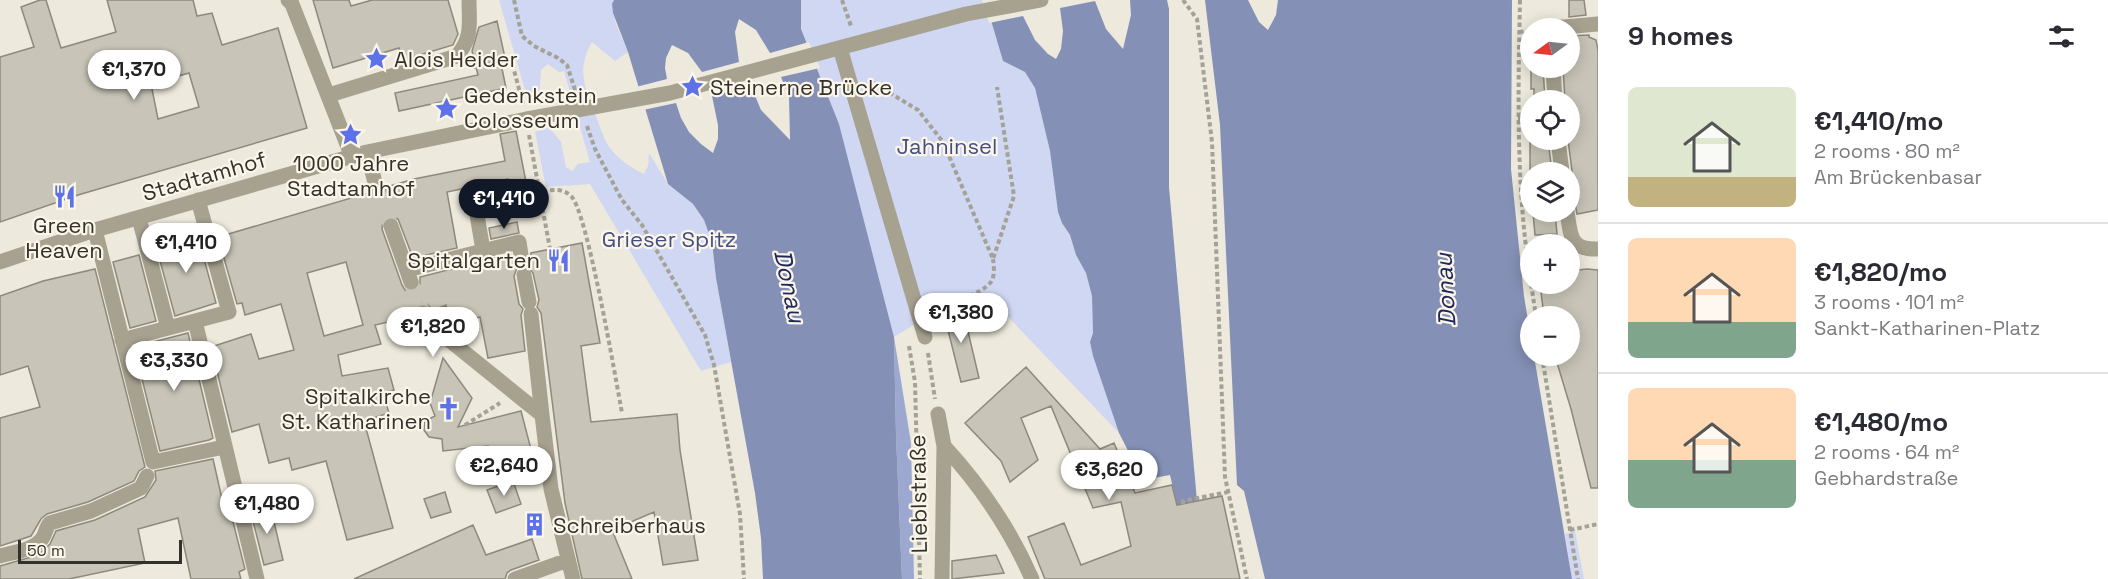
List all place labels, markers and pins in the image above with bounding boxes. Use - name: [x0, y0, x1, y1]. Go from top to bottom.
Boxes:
- place label: Alois Heider: [394, 45, 518, 73]
- place icon: Alois Heider: [363, 46, 389, 72]
- pin: €1,370: [85, 50, 183, 101]
- place label: Steinerne Brücke: [710, 73, 892, 101]
- place icon: Steinerne Brücke: [679, 74, 705, 100]
- place label: Gedenkstein Colosseum: [464, 81, 597, 134]
- place icon: Gedenkstein Colosseum: [433, 95, 459, 121]
- place icon: 1000 Jahre Stadtamhof: [338, 121, 364, 147]
- place label: 1000 Jahre Stadtamhof: [287, 149, 415, 202]
- pin: €1,410: [455, 179, 553, 230]
- restaurant icon: Green Heaven: [51, 183, 77, 209]
- place label: Green Heaven: [25, 211, 103, 264]
- pin: €1,410: [137, 223, 235, 274]
- place label: Spitalgarten: [408, 246, 540, 274]
- restaurant icon: Spitalgarten: [545, 247, 571, 273]
- pin: €1,380: [912, 293, 1010, 344]
- pin: €1,820: [384, 307, 482, 358]
- pin: €3,330: [125, 341, 223, 392]
- place label: Spitalkirche St. Katharinen: [282, 382, 431, 435]
- church icon: Spitalkirche St. Katharinen: [436, 396, 462, 422]
- pin: €2,640: [455, 446, 553, 497]
- pin: €3,620: [1060, 450, 1158, 501]
- pin: €1,480: [218, 484, 316, 535]
- place label: Schreiberhaus: [553, 511, 706, 539]
- building icon: Schreiberhaus: [522, 512, 548, 538]

